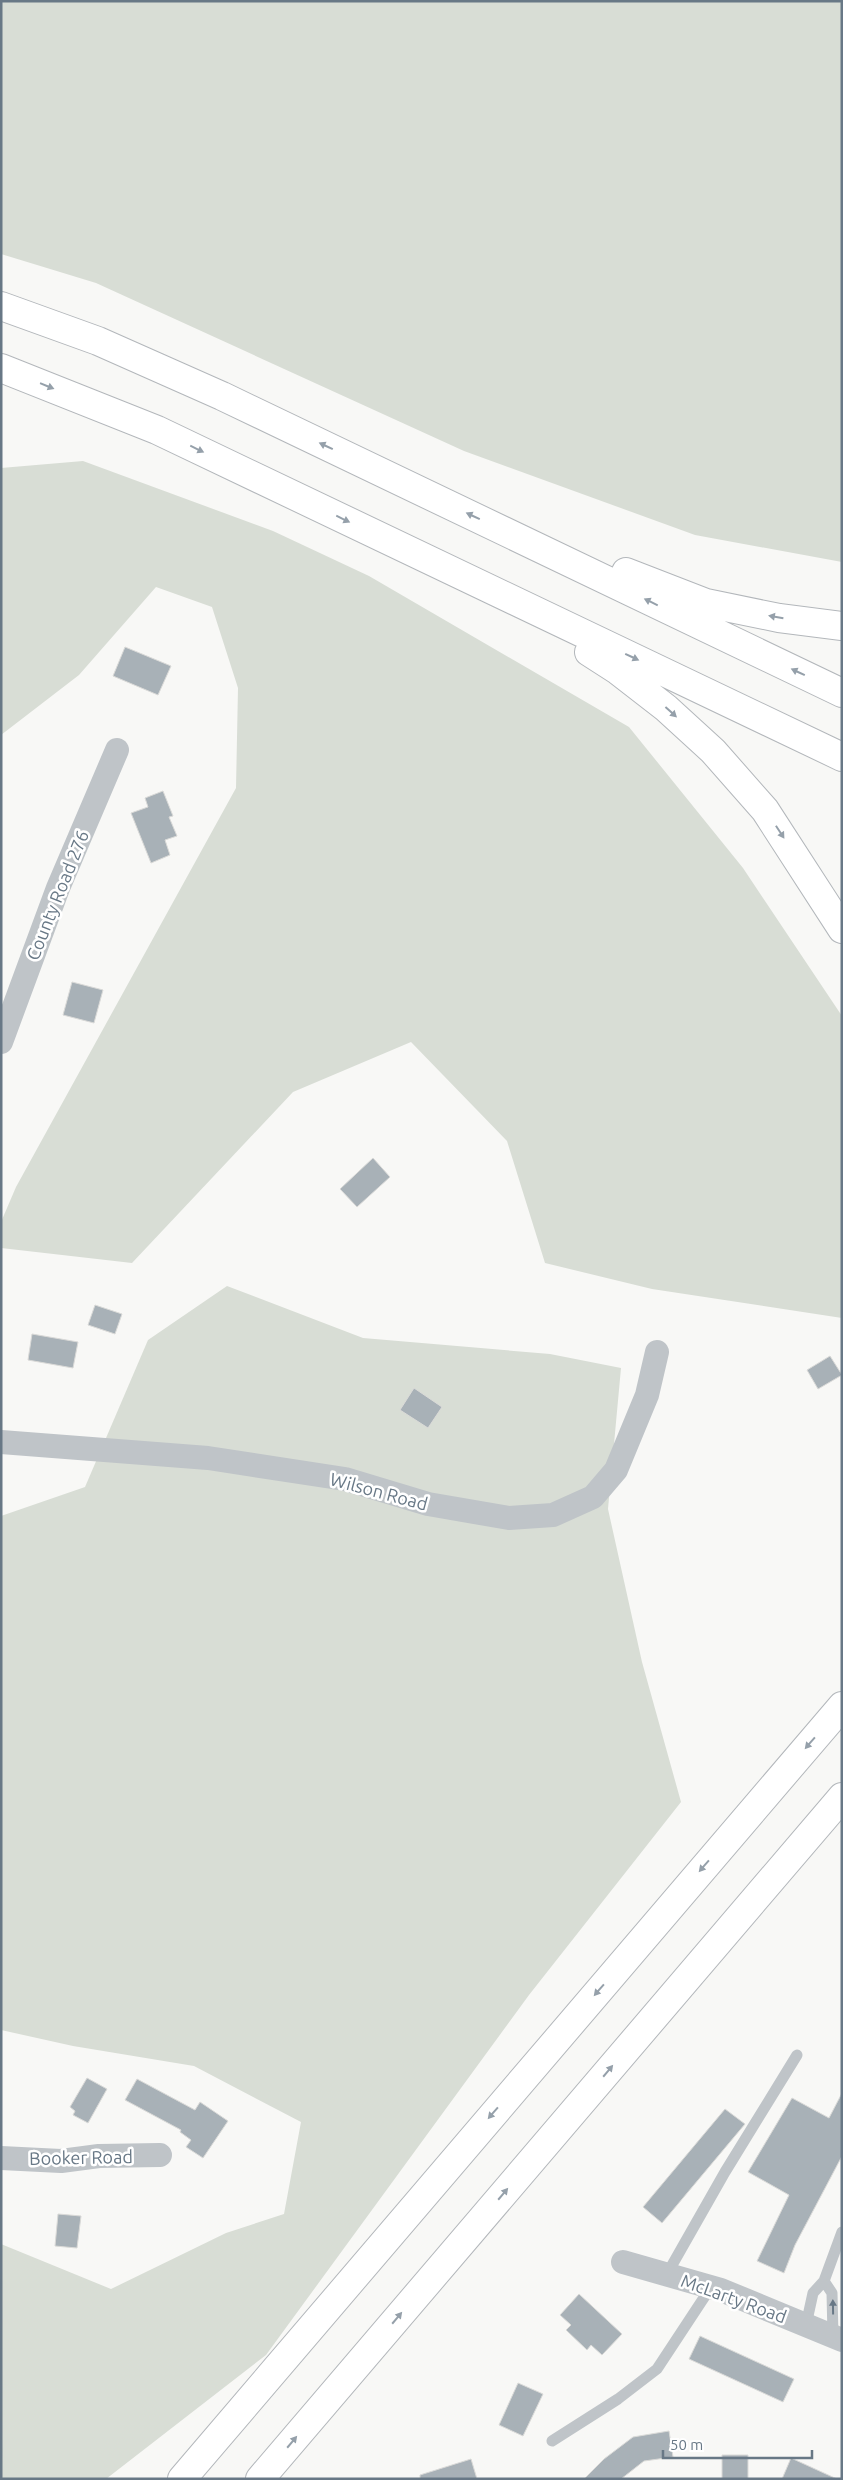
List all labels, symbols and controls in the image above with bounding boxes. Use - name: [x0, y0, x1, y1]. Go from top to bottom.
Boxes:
- one-way arrow: [39, 383, 54, 391]
- one-way arrow: [319, 442, 333, 450]
- one-way arrow: [189, 445, 204, 453]
- one-way arrow: [466, 512, 480, 520]
- one-way arrow: [336, 515, 350, 523]
- one-way arrow: [644, 598, 658, 606]
- one-way arrow: [768, 613, 784, 621]
- one-way arrow: [625, 653, 639, 661]
- one-way arrow: [791, 668, 805, 676]
- one-way arrow: [664, 707, 677, 718]
- one-way arrow: [775, 826, 784, 839]
- street label: County Road 276: [22, 827, 92, 963]
- street label: Wilson Road: [328, 1468, 430, 1514]
- one-way arrow: [804, 1736, 816, 1748]
- one-way arrow: [699, 1860, 710, 1873]
- one-way arrow: [593, 1983, 604, 1996]
- one-way arrow: [603, 2064, 614, 2077]
- one-way arrow: [487, 2107, 499, 2119]
- street label: Booker Road: [29, 2146, 133, 2168]
- one-way arrow: [497, 2189, 509, 2201]
- street label: McLarty Road: [679, 2270, 789, 2326]
- one-way arrow: [828, 2299, 836, 2315]
- one-way arrow: [392, 2312, 403, 2325]
- scale bar: [663, 2428, 812, 2460]
- one-way arrow: [286, 2436, 298, 2448]
- text: 50 m: [670, 2436, 703, 2453]

